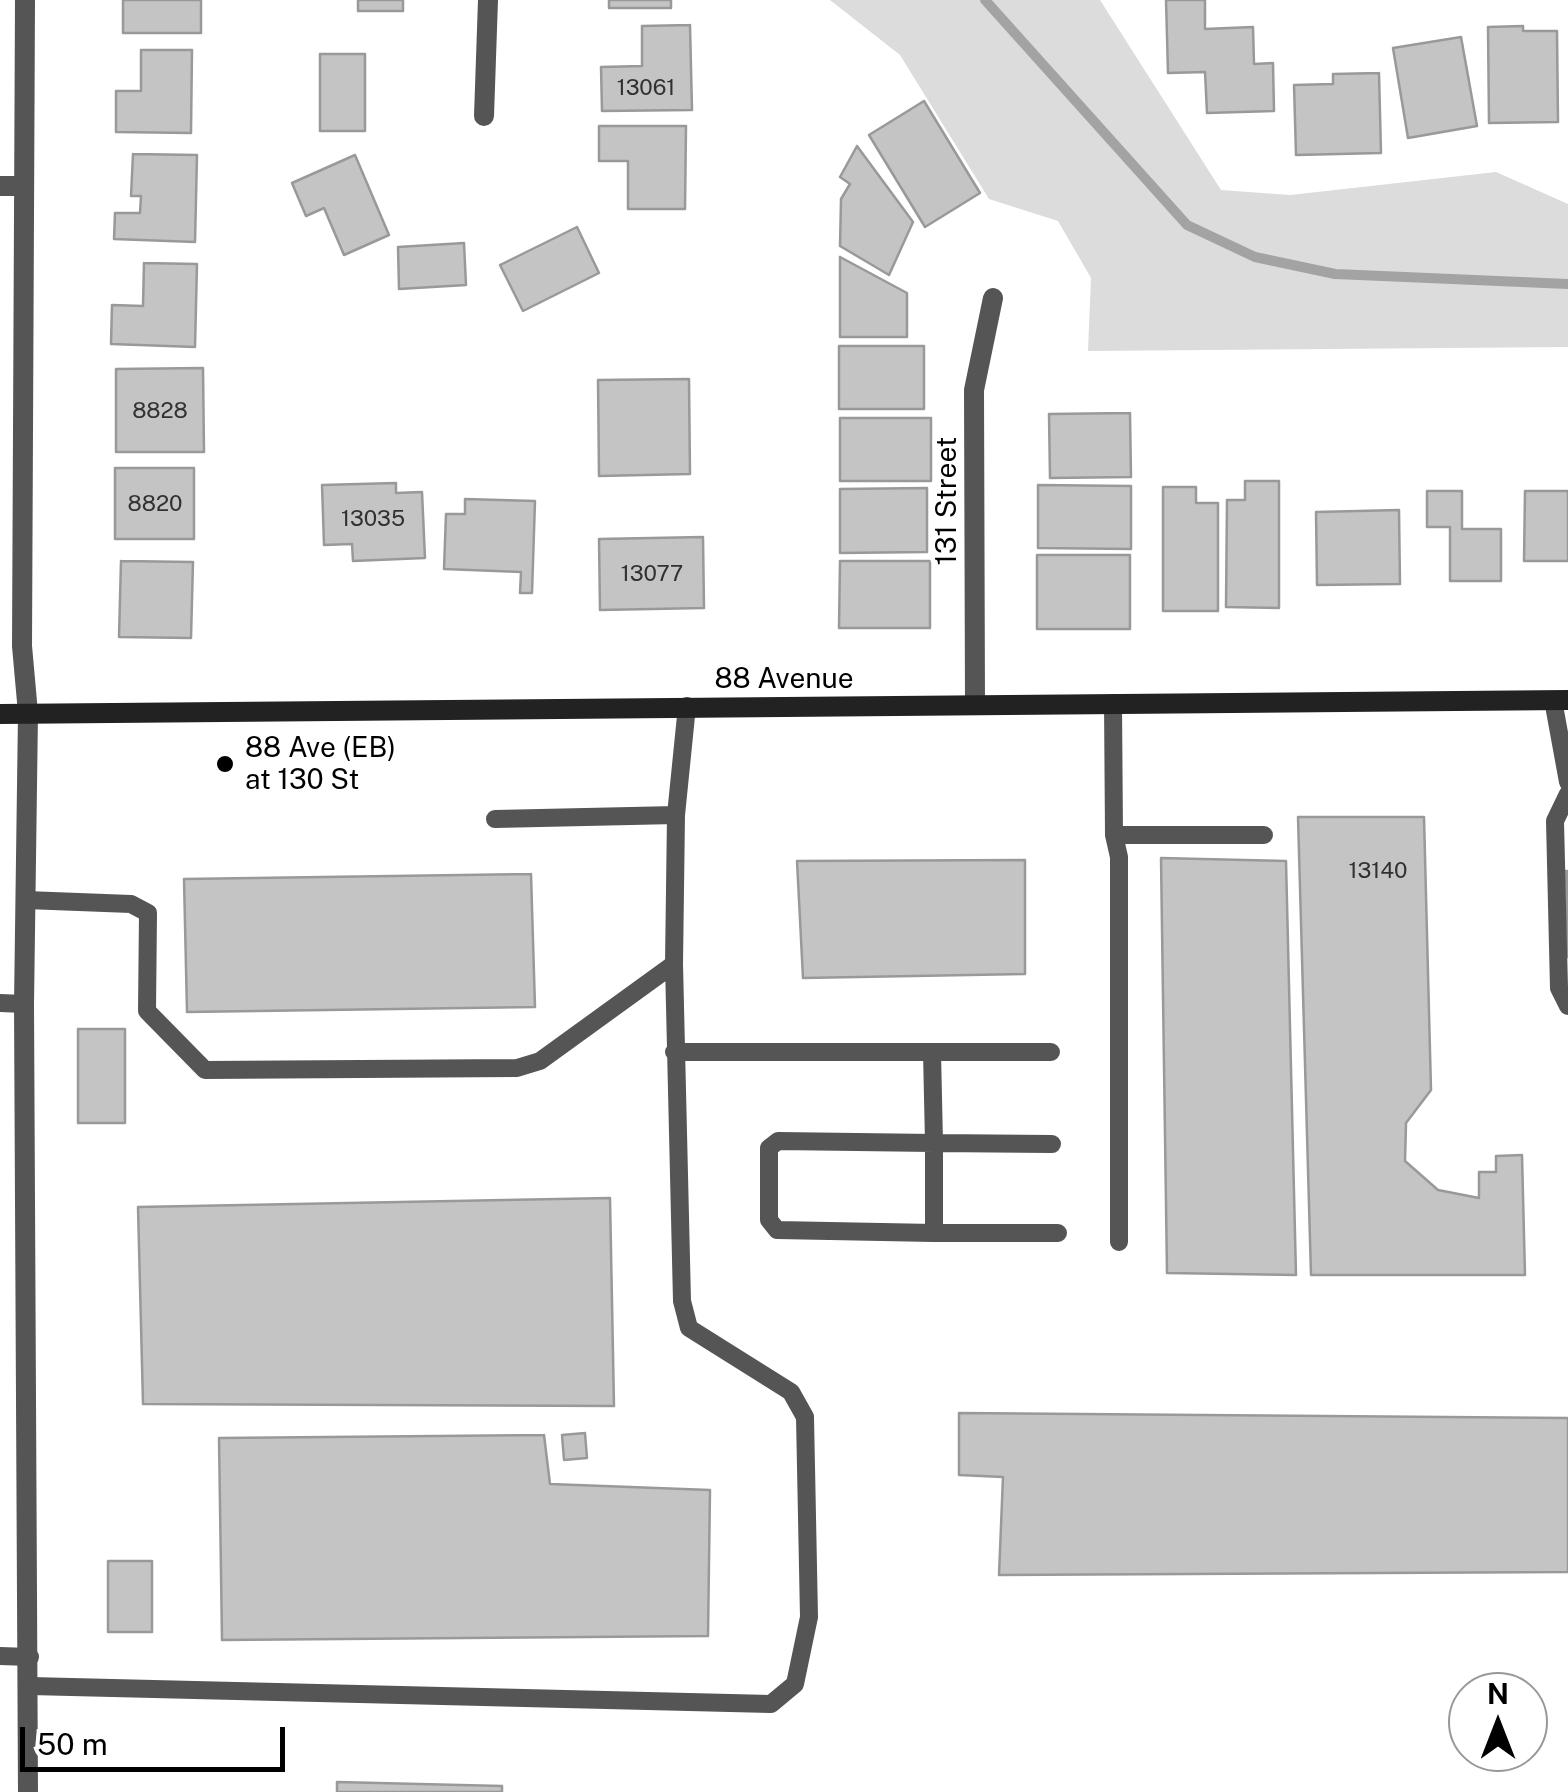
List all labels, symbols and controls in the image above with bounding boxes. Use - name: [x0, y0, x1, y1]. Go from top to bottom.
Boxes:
- house number: 13061: [617, 75, 675, 101]
- house number: 8828: [132, 398, 188, 424]
- street label: 131 Street: [930, 436, 964, 566]
- house number: 8820: [128, 491, 182, 517]
- house number: 13035: [341, 506, 405, 532]
- house number: 13077: [621, 561, 683, 587]
- street label: 88 Avenue: [714, 662, 854, 696]
- place label: 88 Ave (EB) at 130 St: [245, 731, 396, 797]
- marker: 88 Ave (EB) at 130 St: [214, 753, 236, 775]
- house number: 13140: [1348, 858, 1408, 884]
- north arrow: [1448, 1672, 1548, 1772]
- text: N: [1487, 1677, 1509, 1710]
- scale bar: [25, 1707, 290, 1769]
- text: 50 m: [37, 1726, 108, 1762]

